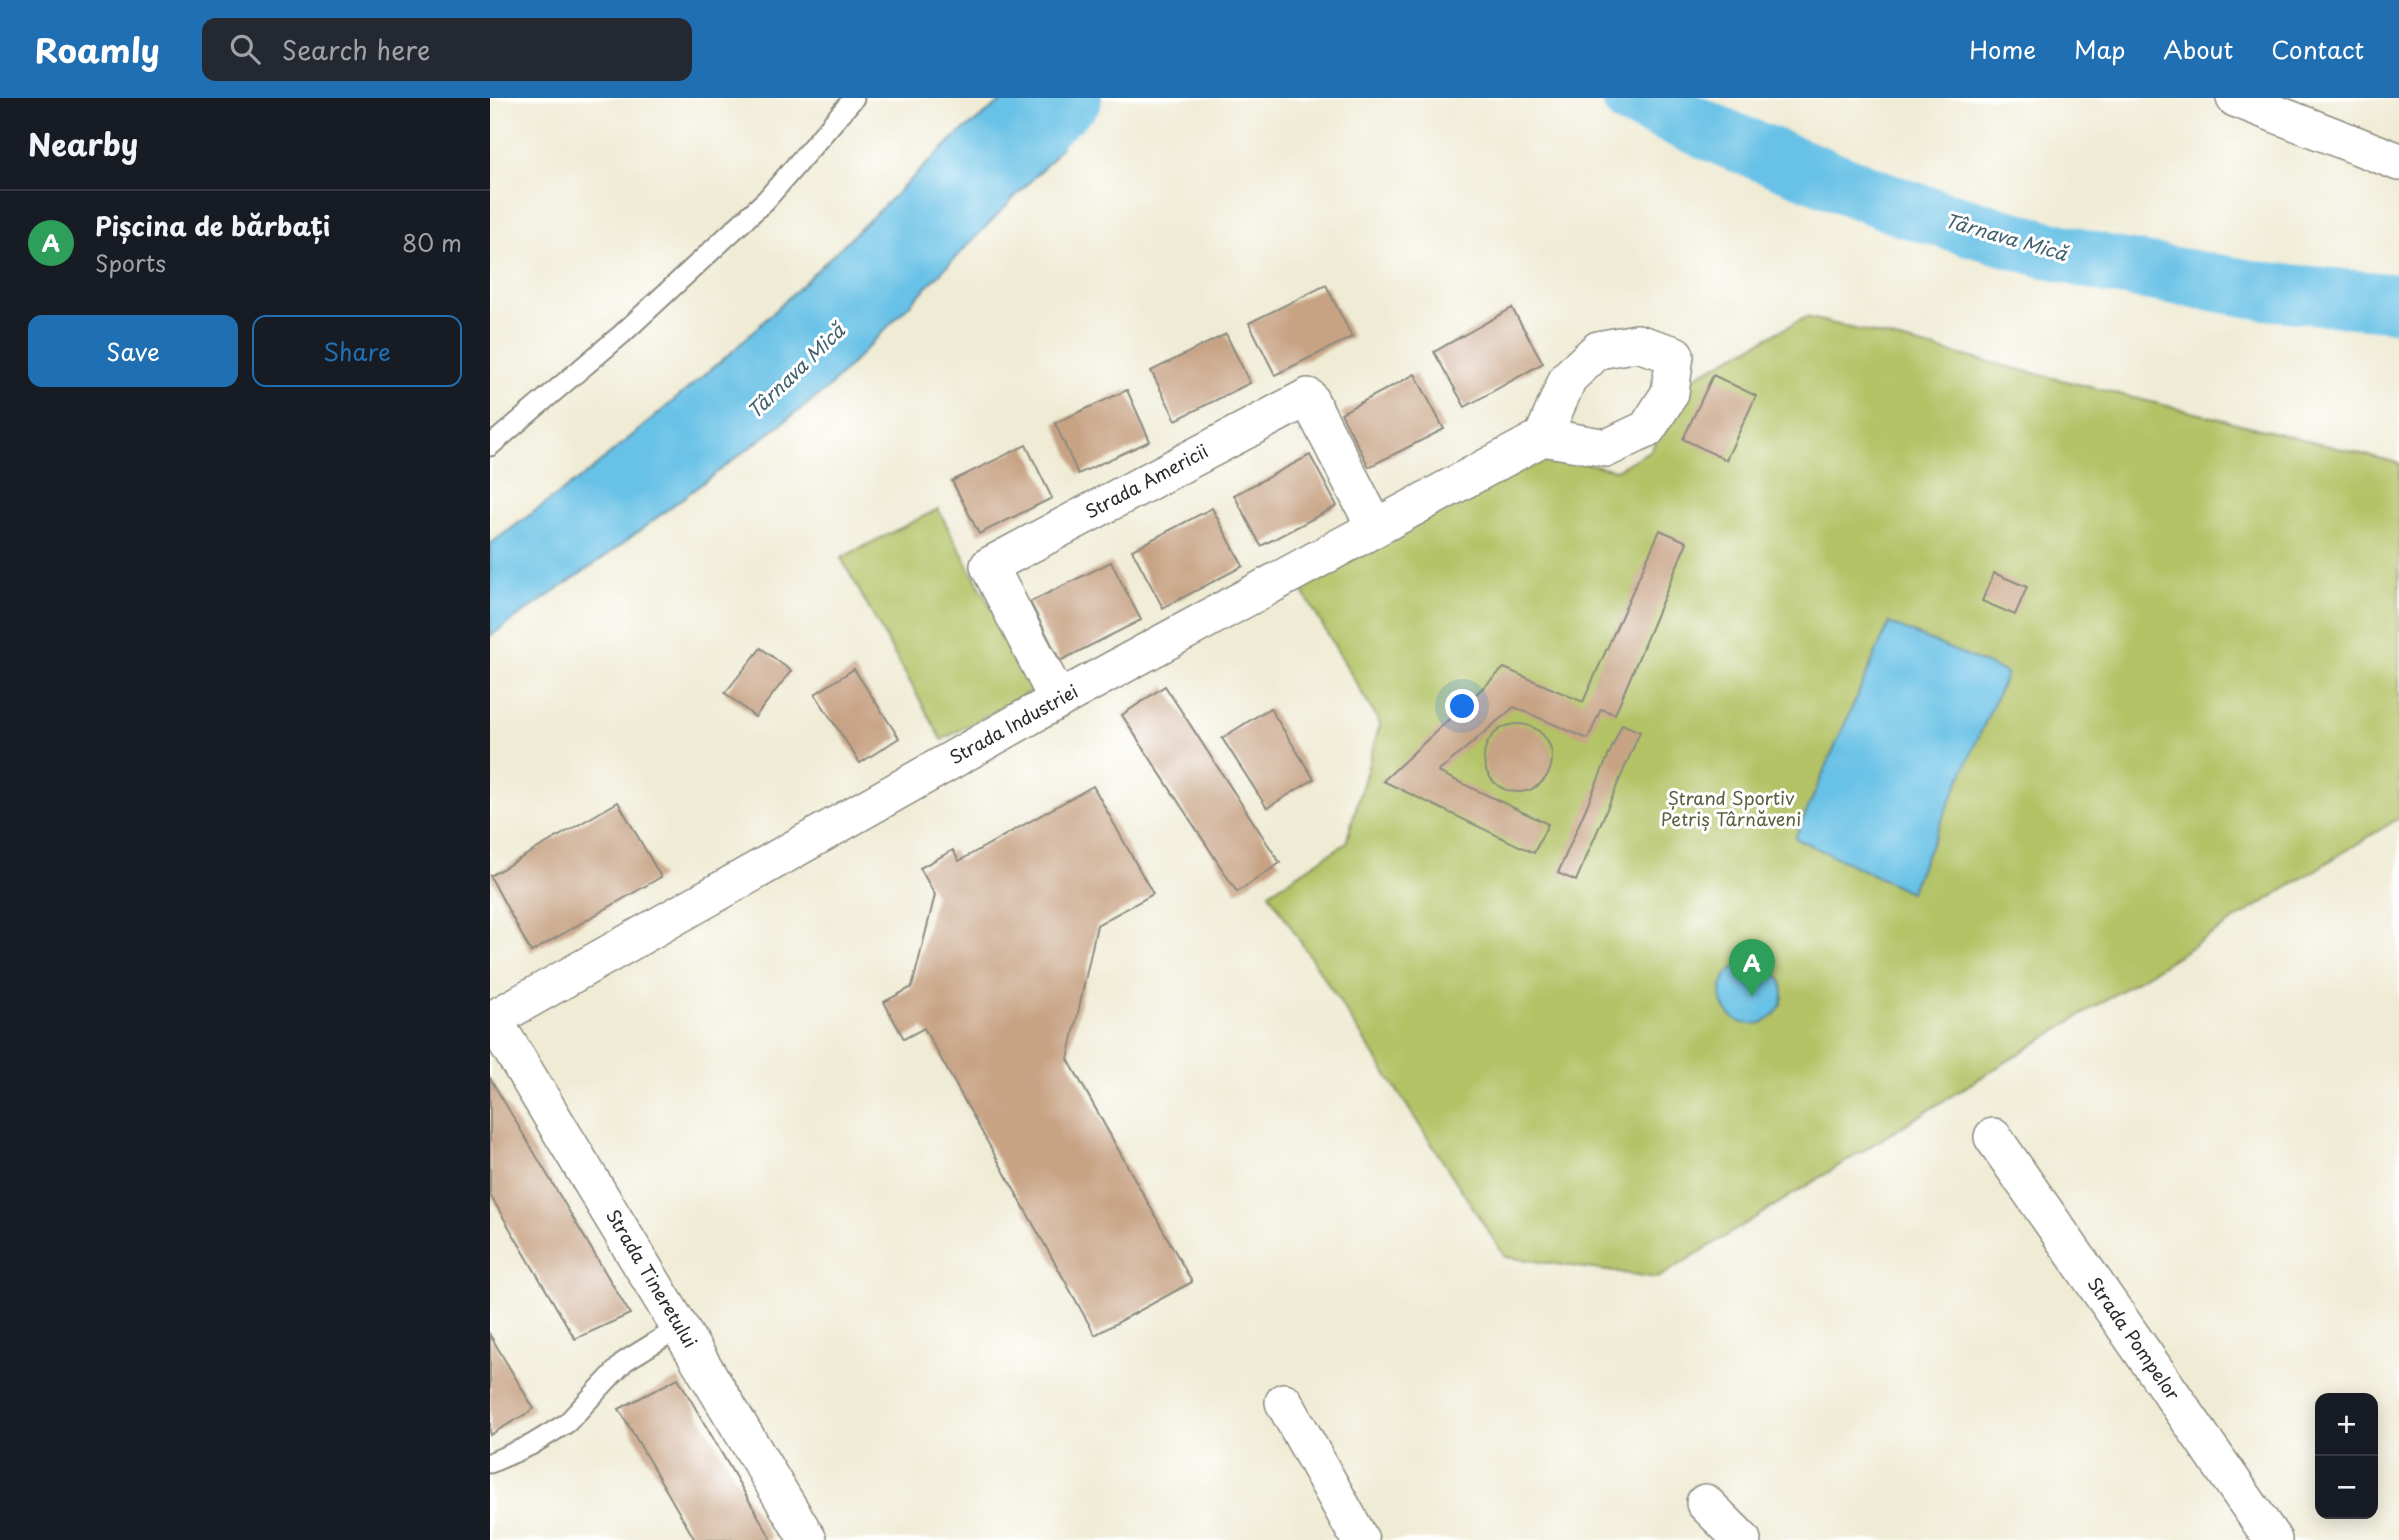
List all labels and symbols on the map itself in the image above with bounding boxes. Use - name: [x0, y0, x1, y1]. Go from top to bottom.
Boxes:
- water label: Târnava Mică: [1942, 205, 2072, 267]
- water label: Târnava Mică: [740, 315, 852, 424]
- street label: Strada Americii: [1080, 437, 1213, 525]
- street label: Strada Industriei: [944, 677, 1083, 770]
- your location: [1445, 689, 1479, 723]
- park label: Ștrand Sportiv Petriș Târnăveni: [1661, 784, 1801, 832]
- pin: A: [1729, 939, 1775, 997]
- street label: Strada Tineretului: [600, 1204, 704, 1353]
- street label: Strada Pompelor: [2081, 1271, 2187, 1406]

